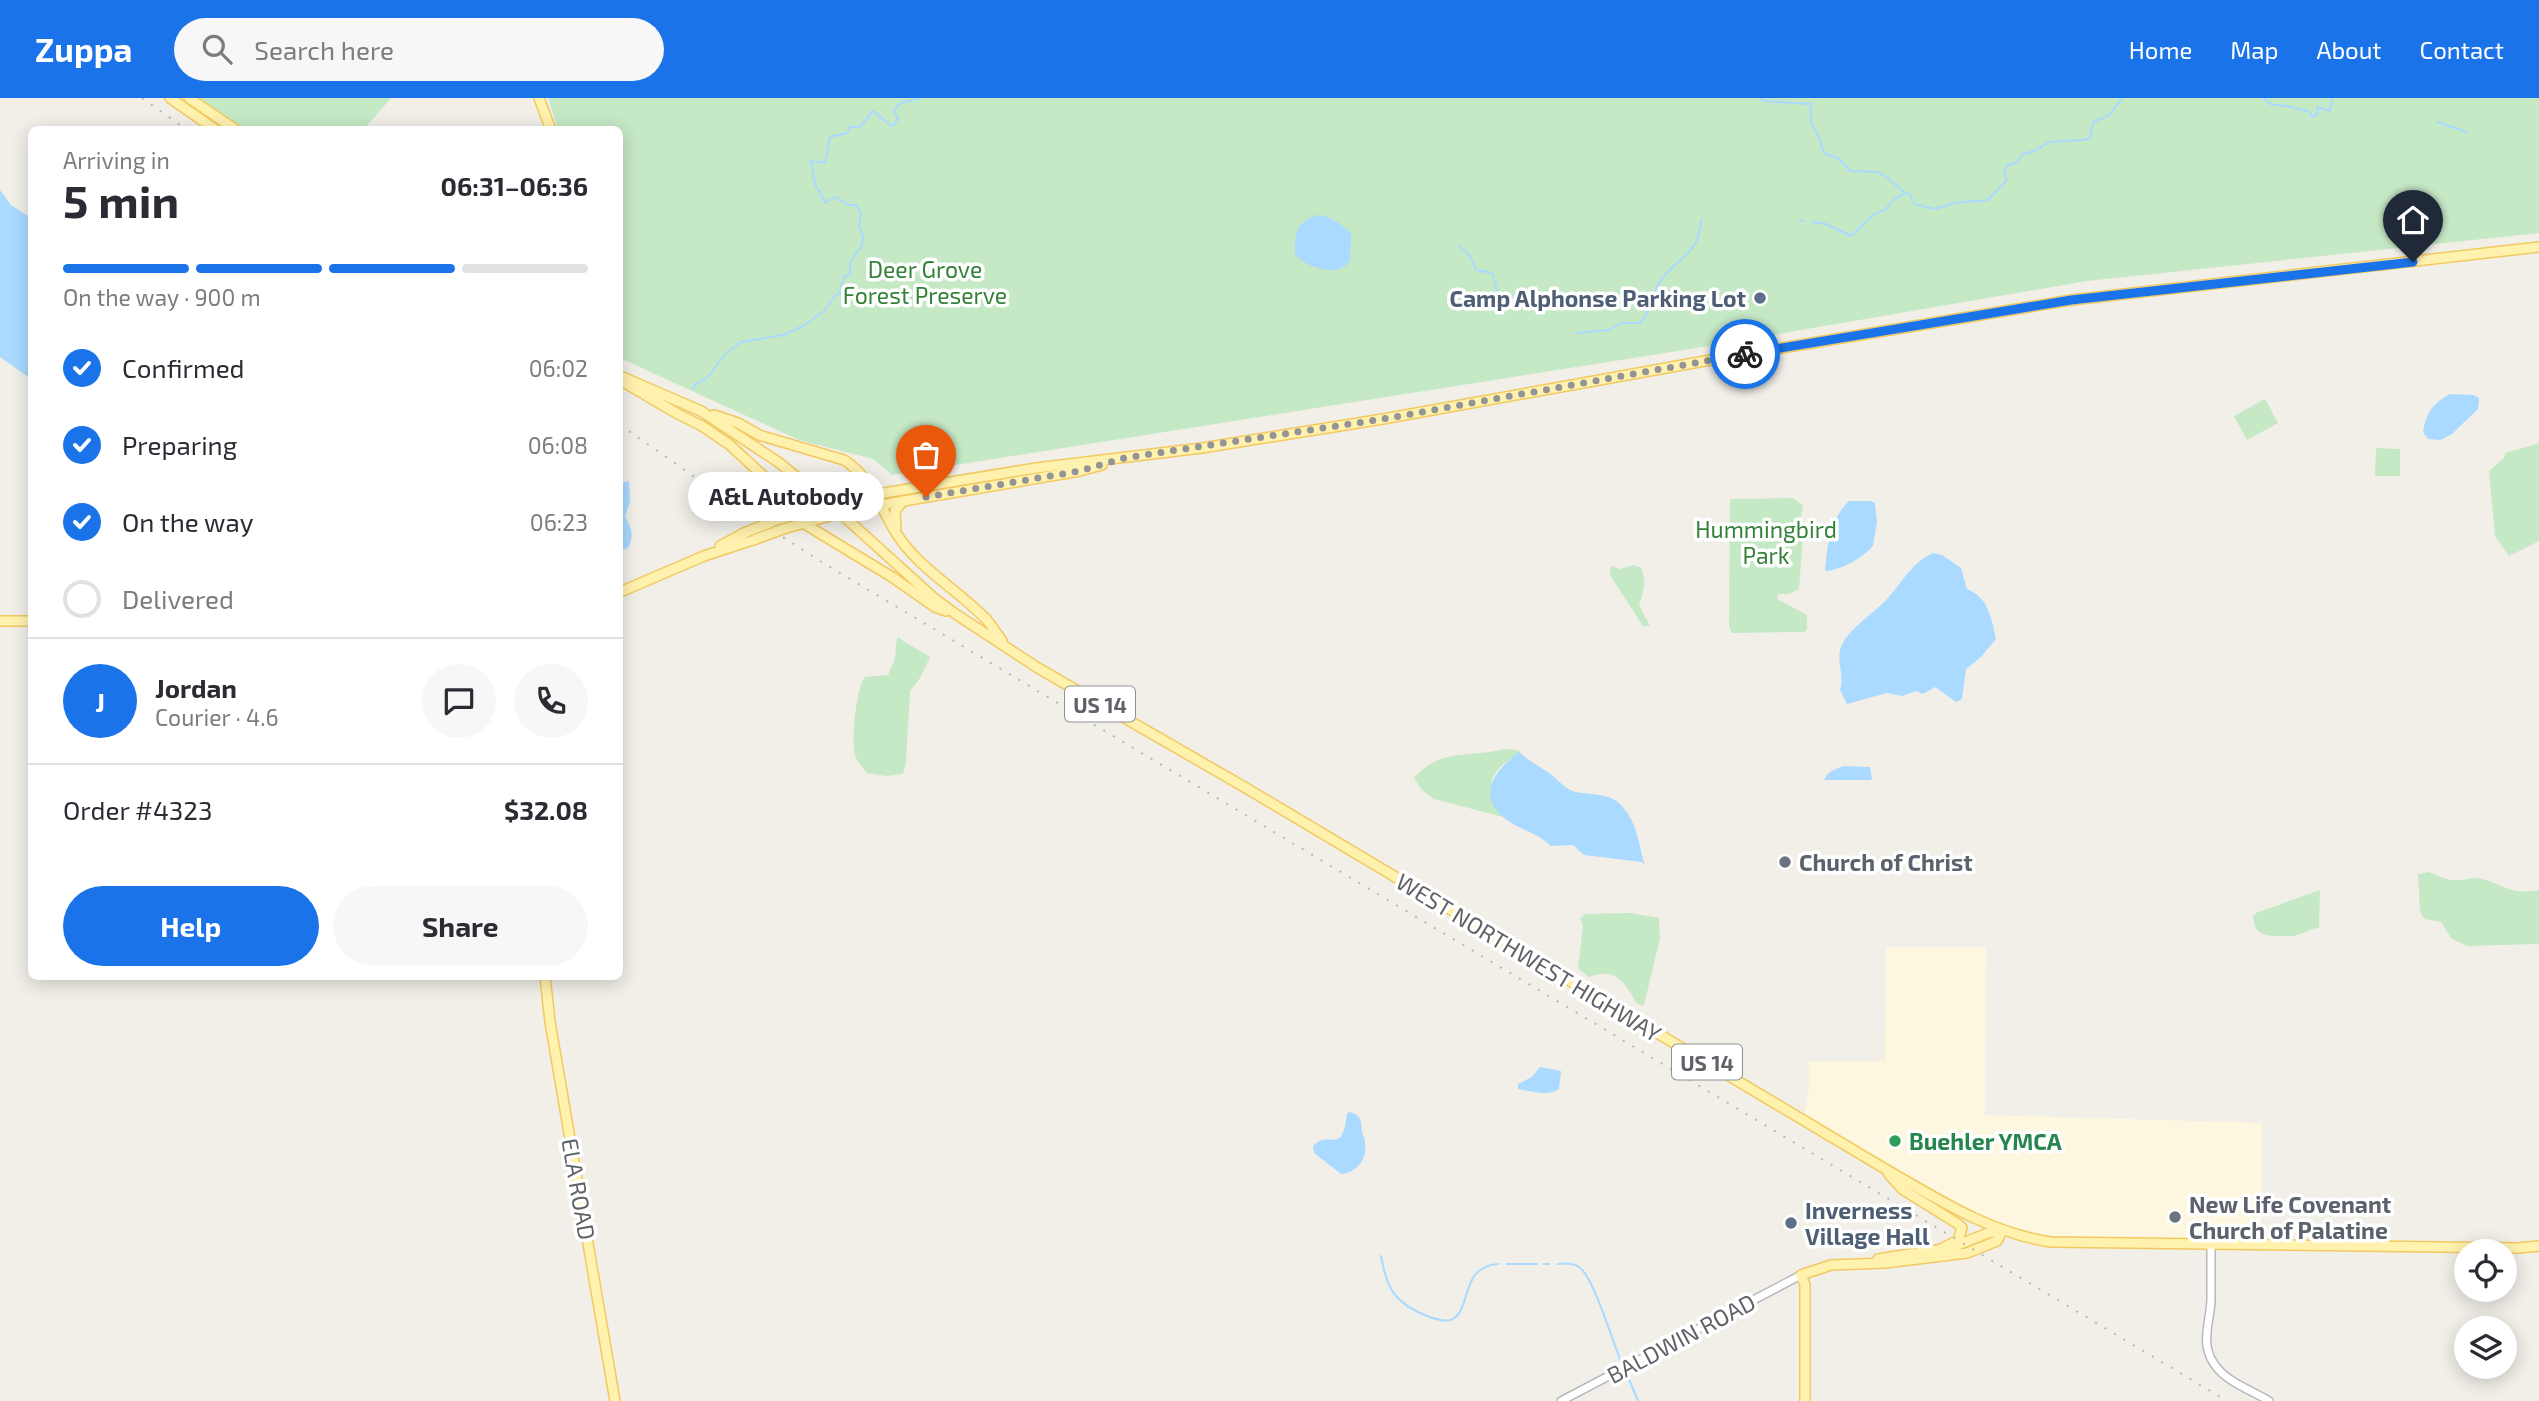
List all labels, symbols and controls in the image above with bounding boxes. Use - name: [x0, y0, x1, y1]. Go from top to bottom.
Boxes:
- search box: [174, 18, 664, 81]
- text: Zuppa: [35, 29, 132, 69]
- icon: search: [198, 30, 236, 68]
- text: Search here: [254, 34, 394, 65]
- text: Home: [2129, 35, 2192, 64]
- text: Map: [2230, 35, 2278, 64]
- text: About: [2316, 35, 2382, 64]
- text: Contact: [2420, 35, 2504, 64]
- text: Arriving in: [63, 146, 170, 174]
- text: 06:31–06:36: [441, 170, 588, 201]
- text: 5 min: [63, 172, 179, 227]
- pin: [2383, 190, 2443, 262]
- icon: home: [2394, 201, 2432, 239]
- park label: Deer Grove Forest Preserve: [843, 255, 1007, 309]
- text: On the way · 900 m: [63, 283, 261, 311]
- place label: Camp Alphonse Parking Lot: [1449, 284, 1746, 312]
- marker: Camp Alphonse Parking Lot: [1752, 290, 1768, 306]
- courier: [1710, 319, 1780, 389]
- icon: bike: [1726, 335, 1764, 373]
- icon: check: [63, 349, 101, 387]
- text: Confirmed: [122, 352, 245, 383]
- text: 06:02: [529, 354, 588, 382]
- pin: [896, 425, 956, 497]
- icon: check: [63, 426, 101, 464]
- text: Preparing: [122, 429, 237, 460]
- text: 06:08: [528, 431, 588, 459]
- icon: bag: [907, 436, 945, 474]
- callout: A&L Autobody: [688, 472, 884, 522]
- text: A&L Autobody: [709, 482, 863, 510]
- icon: check: [63, 503, 101, 541]
- text: On the way: [122, 506, 253, 537]
- text: 06:23: [530, 508, 588, 536]
- park label: Hummingbird Park: [1695, 515, 1837, 569]
- text: Delivered: [122, 583, 234, 614]
- button: chat: [422, 664, 496, 738]
- button: phone: [514, 664, 588, 738]
- text: Jordan: [155, 672, 237, 703]
- text: J: [95, 686, 105, 717]
- road number: US 14: [1065, 686, 1135, 722]
- text: Courier · 4.6: [155, 703, 279, 731]
- text: Order #4323: [63, 794, 212, 825]
- text: $32.08: [504, 794, 588, 825]
- place label: Church of Christ: [1799, 848, 1973, 876]
- marker: Church of Christ: [1777, 854, 1793, 870]
- street label: WEST NORTHWEST HIGHWAY: [1391, 867, 1667, 1047]
- button: Help: [63, 886, 319, 966]
- button: Share: [333, 886, 588, 966]
- road number: US 14: [1672, 1044, 1742, 1080]
- place label: Buehler YMCA: [1909, 1127, 2062, 1155]
- marker: Buehler YMCA: [1887, 1133, 1903, 1149]
- street label: ELA ROAD: [556, 1136, 602, 1242]
- place label: New Life Covenant Church of Palatine: [2189, 1190, 2391, 1244]
- place label: Inverness Village Hall: [1805, 1196, 1930, 1250]
- marker: New Life Covenant Church of Palatine: [2167, 1209, 2183, 1225]
- marker: Inverness Village Hall: [1783, 1215, 1799, 1231]
- map controls: [2454, 1239, 2517, 1379]
- button: locate: [2454, 1239, 2517, 1302]
- street label: BALDWIN ROAD: [1602, 1287, 1760, 1389]
- button: layers: [2454, 1316, 2517, 1379]

